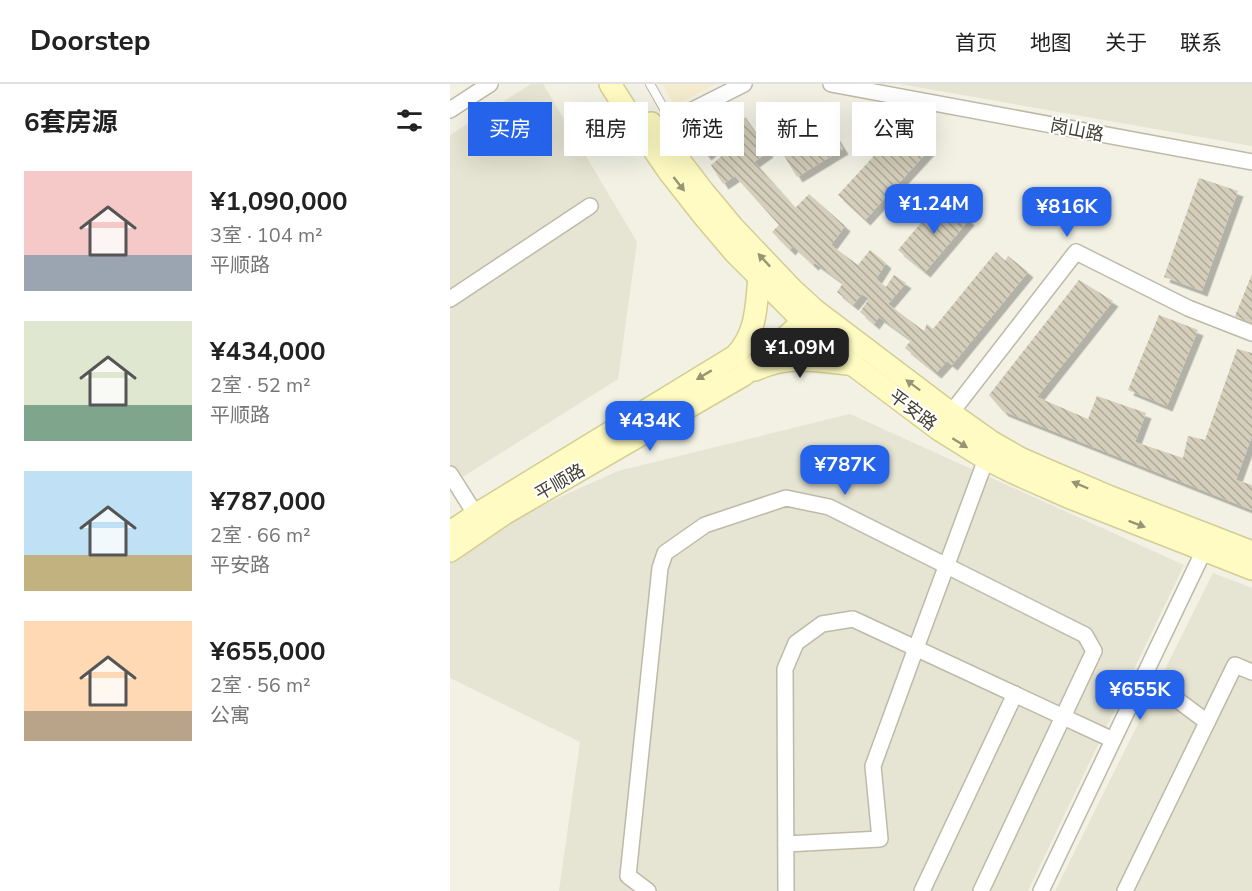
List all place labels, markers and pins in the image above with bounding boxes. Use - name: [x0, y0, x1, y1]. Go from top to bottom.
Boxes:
- pin: ¥1.24M: [885, 184, 983, 235]
- pin: ¥816K: [1025, 187, 1109, 238]
- pin: ¥1.09M: [751, 328, 849, 379]
- pin: ¥434K: [608, 401, 692, 452]
- pin: ¥787K: [803, 445, 887, 496]
- pin: ¥655K: [1098, 670, 1182, 721]

